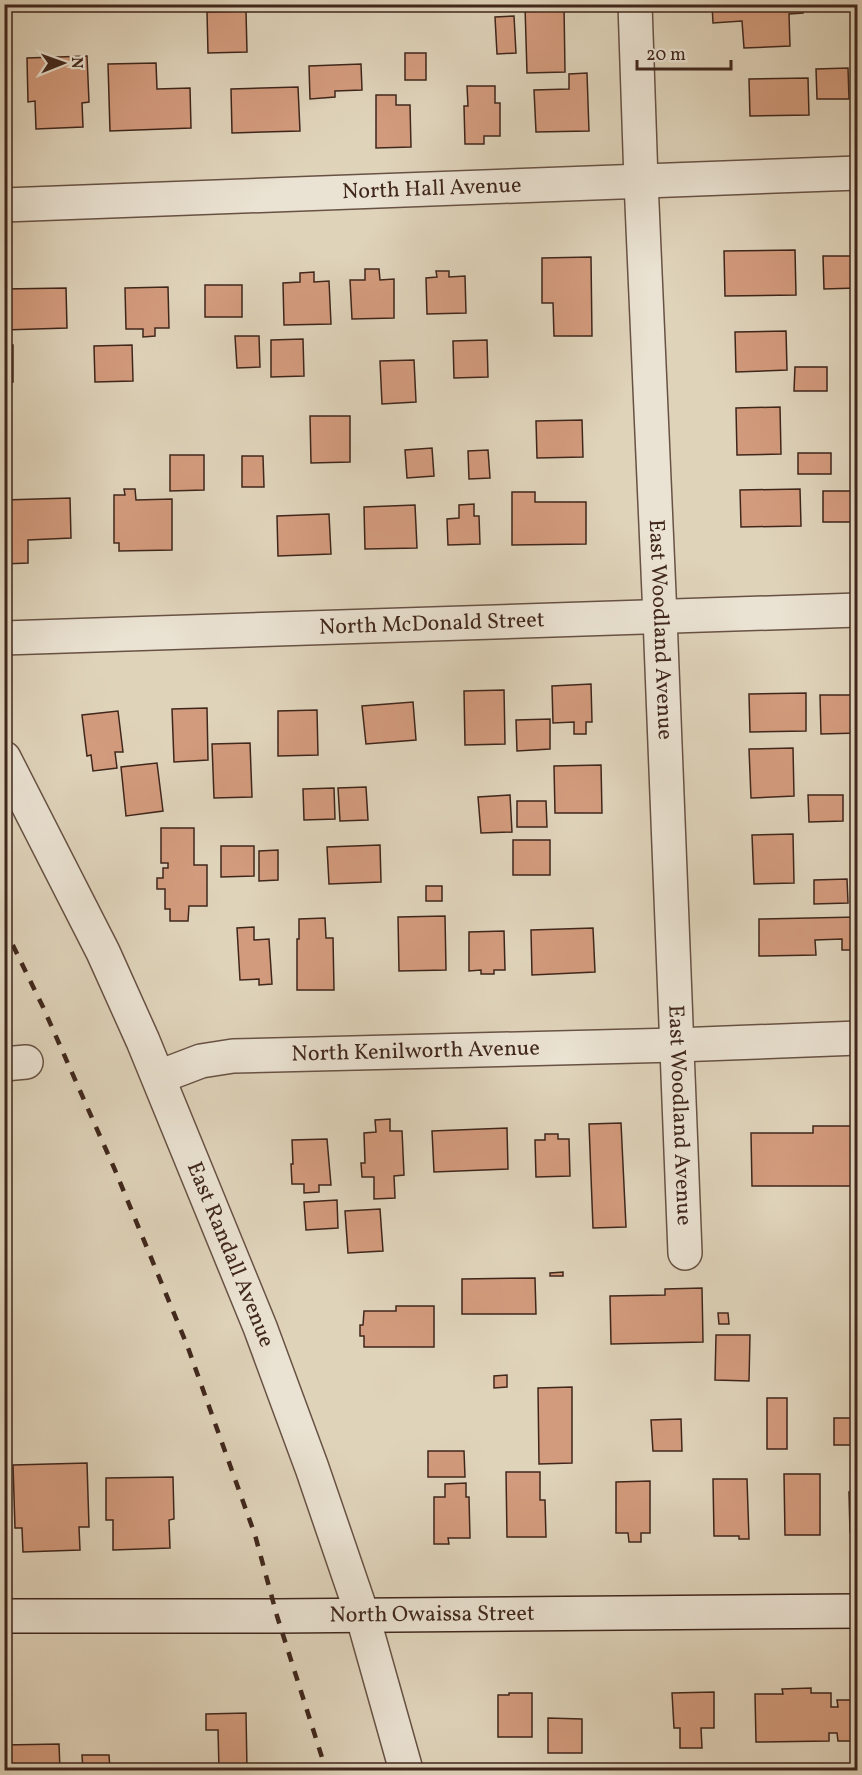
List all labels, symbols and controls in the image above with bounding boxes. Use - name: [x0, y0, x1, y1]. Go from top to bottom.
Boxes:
- north arrow: [33, 33, 93, 93]
- scale bar: [637, 33, 732, 71]
- text: 20 m: [646, 43, 686, 68]
- text: N: [65, 57, 87, 69]
- street label: North Hall Avenue: [341, 170, 522, 208]
- street label: East Woodland Avenue: [640, 518, 680, 740]
- street label: North McDonald Street: [319, 605, 545, 643]
- street label: East Woodland Avenue: [660, 1004, 699, 1226]
- street label: North Kenilworth Avenue: [291, 1033, 540, 1070]
- street label: East Randall Avenue: [179, 1157, 282, 1352]
- street label: North Owaissa Street: [329, 1598, 535, 1631]

